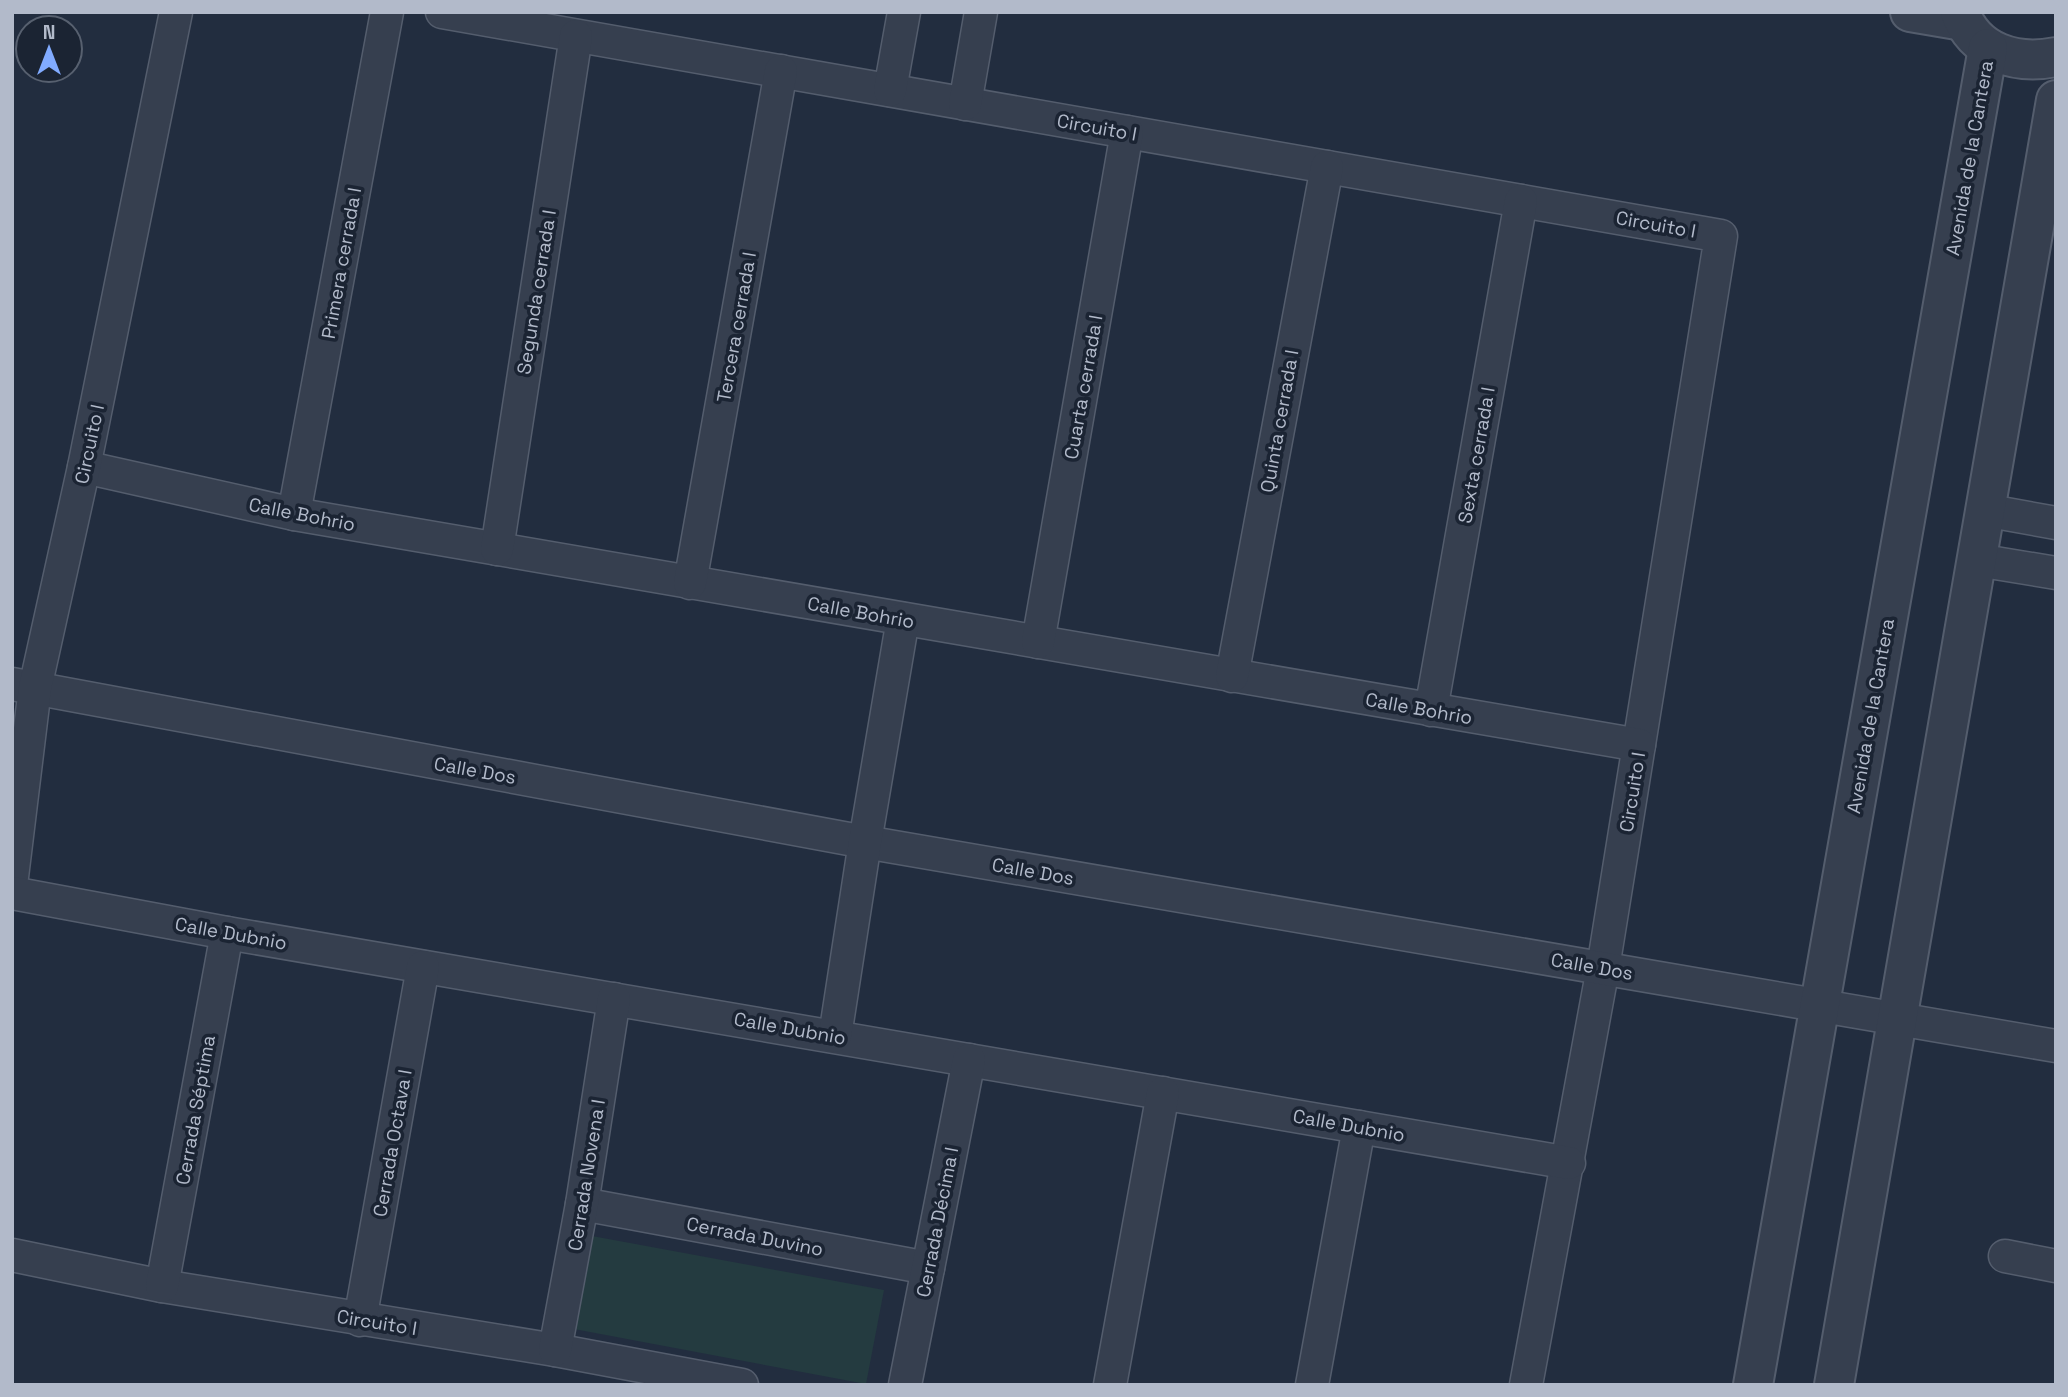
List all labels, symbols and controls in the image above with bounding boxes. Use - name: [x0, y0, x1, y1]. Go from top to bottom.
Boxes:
- north arrow: [14, 14, 84, 84]
- text: N: [43, 20, 55, 45]
- street label: Avenida de la Cantera: [1940, 58, 1999, 258]
- street label: Circuito I: [1055, 108, 1139, 147]
- street label: Primera cerrada I: [316, 185, 367, 341]
- street label: Circuito I: [1614, 205, 1698, 244]
- street label: Segunda cerrada I: [511, 208, 562, 376]
- street label: Tercera cerrada I: [711, 250, 762, 404]
- street label: Cuarta cerrada I: [1058, 313, 1109, 461]
- street label: Quinta cerrada I: [1255, 348, 1304, 495]
- street label: Sexta cerrada I: [1452, 385, 1501, 525]
- street label: Circuito I: [69, 402, 110, 486]
- street label: Calle Bohrio: [246, 492, 357, 537]
- street label: Calle Bohrio: [806, 591, 916, 634]
- street label: Avenida de la Cantera: [1841, 616, 1900, 816]
- street label: Calle Bohrio: [1364, 687, 1474, 730]
- street label: Circuito I: [1614, 750, 1651, 834]
- street label: Calle Dos: [432, 751, 518, 790]
- street label: Calle Dos: [990, 852, 1076, 891]
- street label: Calle Dubnio: [173, 911, 289, 956]
- street label: Calle Dos: [1549, 947, 1635, 986]
- street label: Calle Dubnio: [732, 1006, 848, 1051]
- street label: Cerrada Séptima: [170, 1033, 221, 1187]
- street label: Cerrada Octava I: [367, 1067, 418, 1219]
- street label: Cerrada Novena I: [562, 1097, 611, 1253]
- street label: Calle Dubnio: [1291, 1103, 1407, 1148]
- street label: Cerrada Décima I: [911, 1145, 964, 1299]
- street label: Cerrada Duvino: [684, 1211, 825, 1262]
- street label: Circuito I: [335, 1304, 419, 1341]

